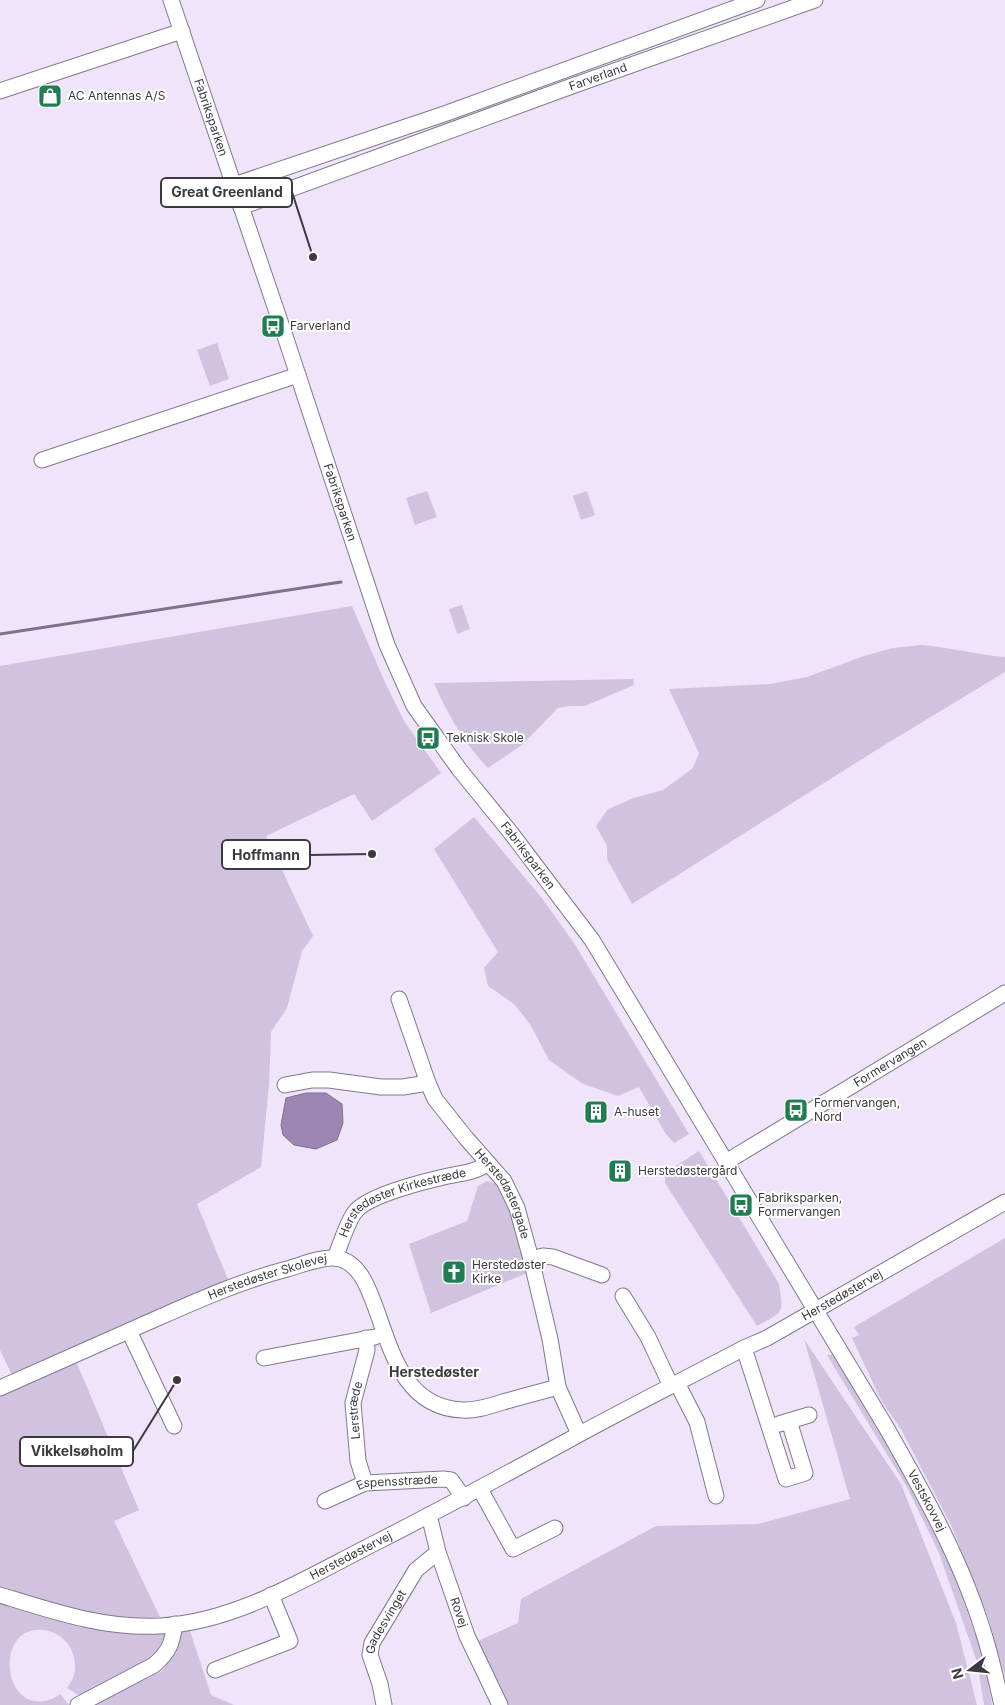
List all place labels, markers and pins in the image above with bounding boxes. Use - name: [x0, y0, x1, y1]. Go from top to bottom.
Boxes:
- shop icon: AC Antennas A/S: [37, 83, 63, 109]
- place label: AC Antennas A/S: [68, 88, 166, 103]
- callout: Great Greenland: [161, 178, 292, 207]
- bus stop icon: Farverland: [260, 313, 286, 339]
- place label: Farverland: [290, 318, 351, 333]
- bus stop icon: Teknisk Skole: [415, 725, 441, 751]
- place label: Teknisk Skole: [446, 730, 524, 745]
- callout: Hoffmann: [222, 840, 310, 869]
- place label: Formervangen, Nord: [814, 1095, 900, 1124]
- bus stop icon: Formervangen, Nord: [783, 1097, 809, 1123]
- building icon: A-huset: [583, 1099, 609, 1125]
- place label: A-huset: [614, 1104, 659, 1119]
- building icon: Herstedøstergård: [607, 1158, 633, 1184]
- place label: Herstedøstergård: [638, 1163, 737, 1178]
- place label: Fabriksparken, Formervangen: [758, 1190, 842, 1219]
- bus stop icon: Fabriksparken, Formervangen: [728, 1192, 754, 1218]
- place label: Herstedøster Kirke: [472, 1257, 546, 1286]
- church icon: Herstedøster Kirke: [441, 1259, 467, 1285]
- callout: Vikkelsøholm: [20, 1437, 133, 1466]

